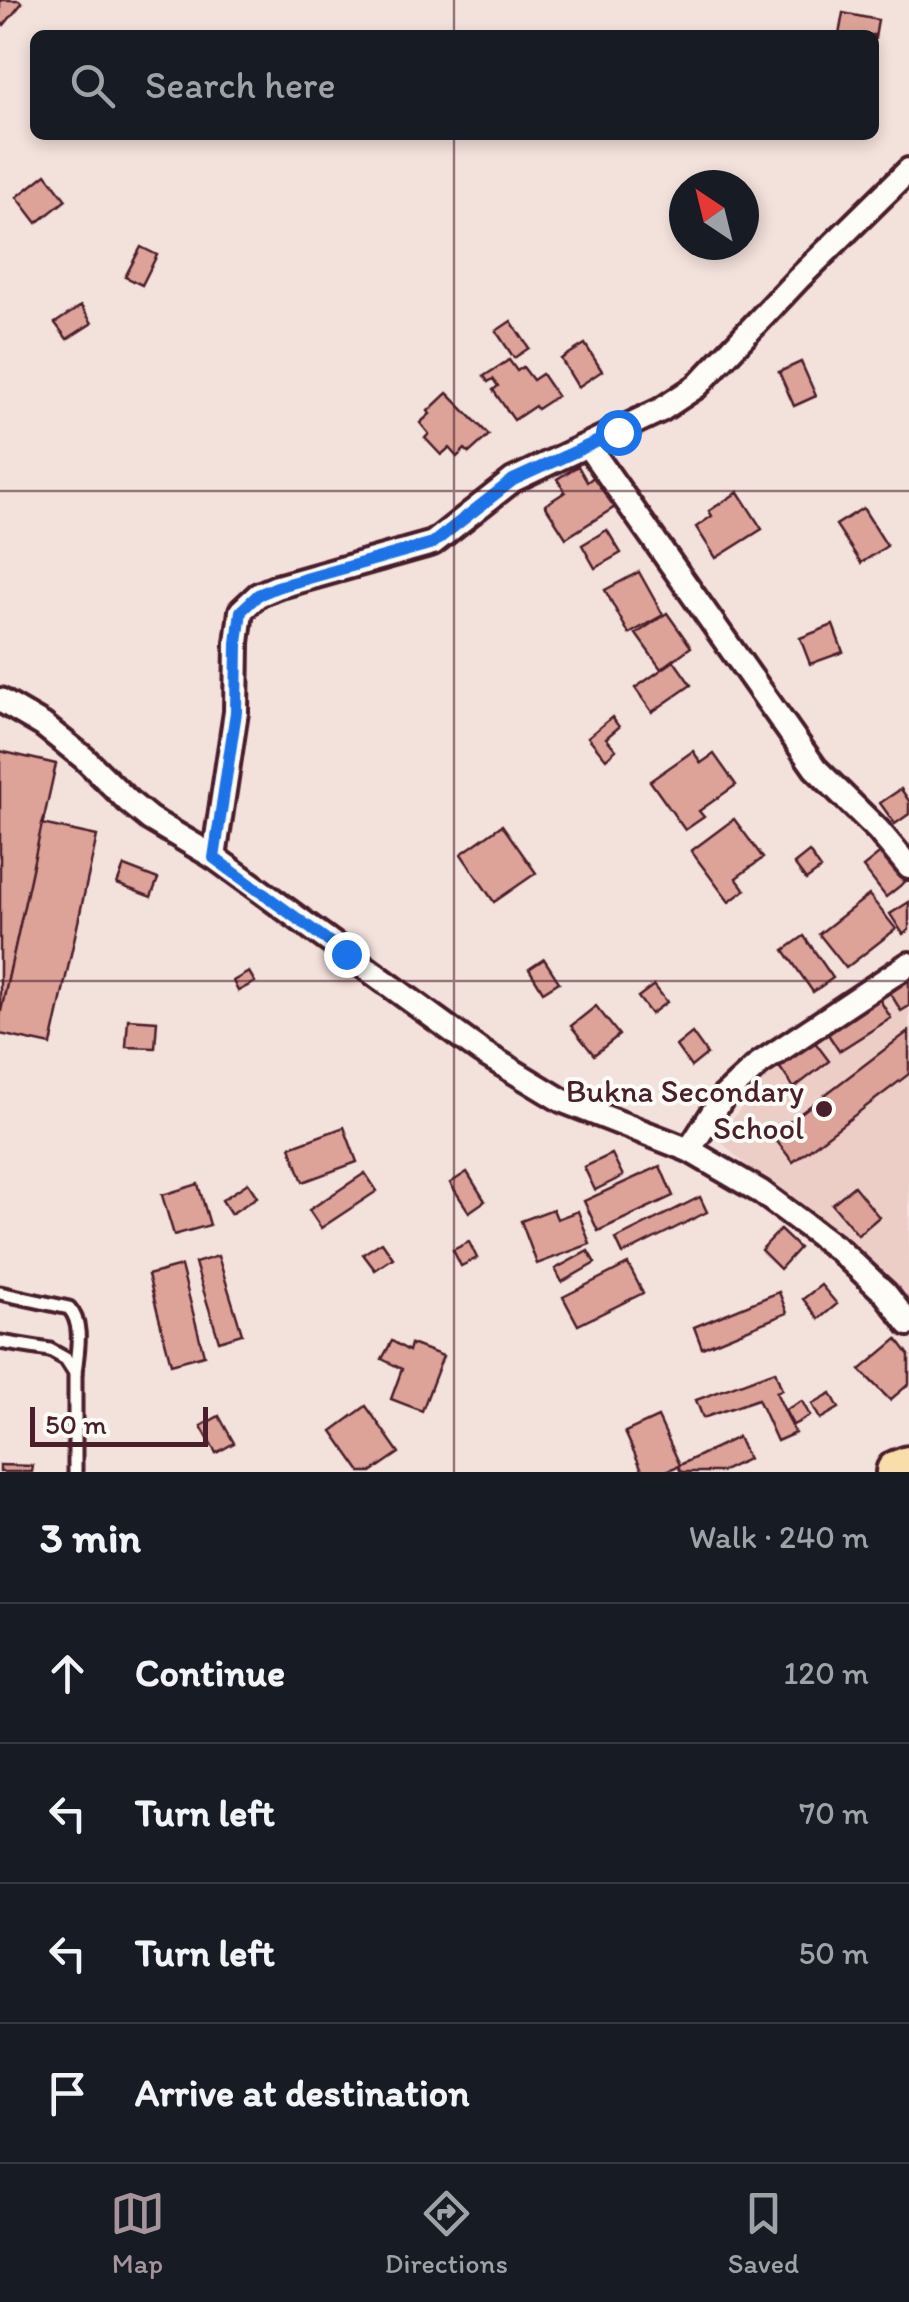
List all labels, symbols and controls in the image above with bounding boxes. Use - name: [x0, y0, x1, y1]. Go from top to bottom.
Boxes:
- search box: [30, 30, 879, 140]
- icon: search: [65, 58, 120, 113]
- text: Search here: [145, 62, 336, 108]
- north arrow: [669, 170, 759, 260]
- route start: [596, 410, 642, 456]
- route end: [324, 932, 370, 978]
- place label: Bukna Secondary School: [566, 1072, 804, 1147]
- marker: Bukna Secondary School: [813, 1098, 835, 1120]
- scale bar: [30, 1402, 208, 1446]
- text: 50 m: [45, 1407, 107, 1441]
- text: 3 min: [40, 1512, 141, 1563]
- text: Walk · 240 m: [689, 1518, 869, 1556]
- icon: ahead: [40, 1646, 95, 1701]
- text: Continue: [135, 1650, 285, 1696]
- text: 120 m: [783, 1654, 869, 1692]
- icon: left: [40, 1786, 95, 1841]
- text: Turn left: [135, 1790, 275, 1836]
- text: 70 m: [799, 1794, 869, 1832]
- icon: left: [40, 1926, 95, 1981]
- text: Turn left: [135, 1930, 275, 1976]
- text: 50 m: [798, 1934, 869, 1972]
- icon: arrive: [40, 2066, 95, 2121]
- text: Arrive at destination: [135, 2070, 470, 2116]
- tab: Map: [110, 2186, 165, 2280]
- tab: Directions: [385, 2186, 508, 2280]
- tab: Saved: [728, 2186, 799, 2280]

